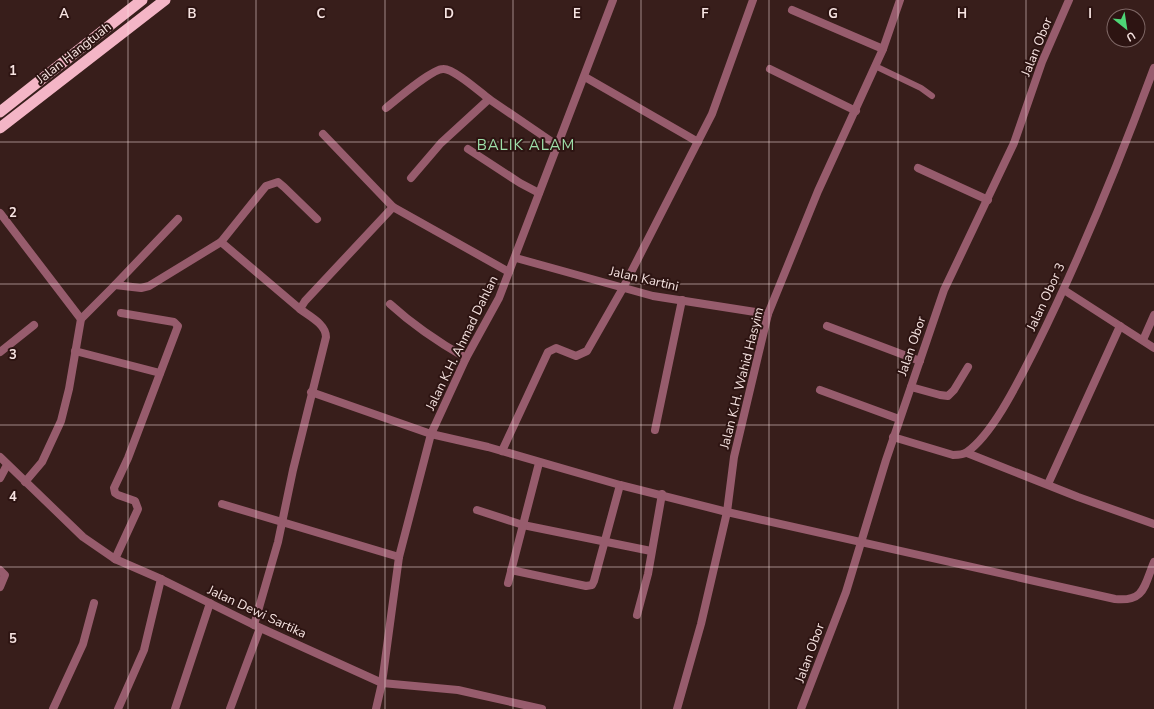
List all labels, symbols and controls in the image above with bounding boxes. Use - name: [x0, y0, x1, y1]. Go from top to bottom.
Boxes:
- text: A: [59, 5, 69, 23]
- text: B: [188, 5, 197, 23]
- text: C: [317, 5, 326, 23]
- text: D: [444, 5, 454, 23]
- text: E: [573, 5, 581, 23]
- text: F: [701, 5, 709, 23]
- text: G: [828, 5, 838, 23]
- text: H: [957, 5, 967, 23]
- text: I: [1088, 5, 1092, 23]
- north arrow: [1106, 8, 1146, 48]
- street label: Jalan Obor: [1017, 15, 1057, 80]
- street label: Jalan Hangtuah: [32, 18, 115, 89]
- text: U: [1123, 28, 1138, 45]
- text: 1: [9, 62, 17, 80]
- district label: BALIK ALAM: [477, 135, 575, 155]
- text: 2: [9, 204, 17, 222]
- street label: Jalan Obor 3: [1022, 260, 1070, 335]
- street label: Jalan Kartini: [607, 262, 680, 296]
- street label: Jalan K.H. Ahmad Dahlan: [421, 273, 502, 414]
- street label: Jalan K.H. Wahid Hasyim: [715, 305, 768, 452]
- street label: Jalan Obor: [893, 313, 931, 379]
- text: 3: [9, 346, 17, 364]
- text: 4: [9, 488, 17, 506]
- street label: Jalan Dewi Sartika: [204, 581, 309, 643]
- street label: Jalan Obor: [791, 620, 829, 686]
- text: 5: [9, 630, 17, 648]

